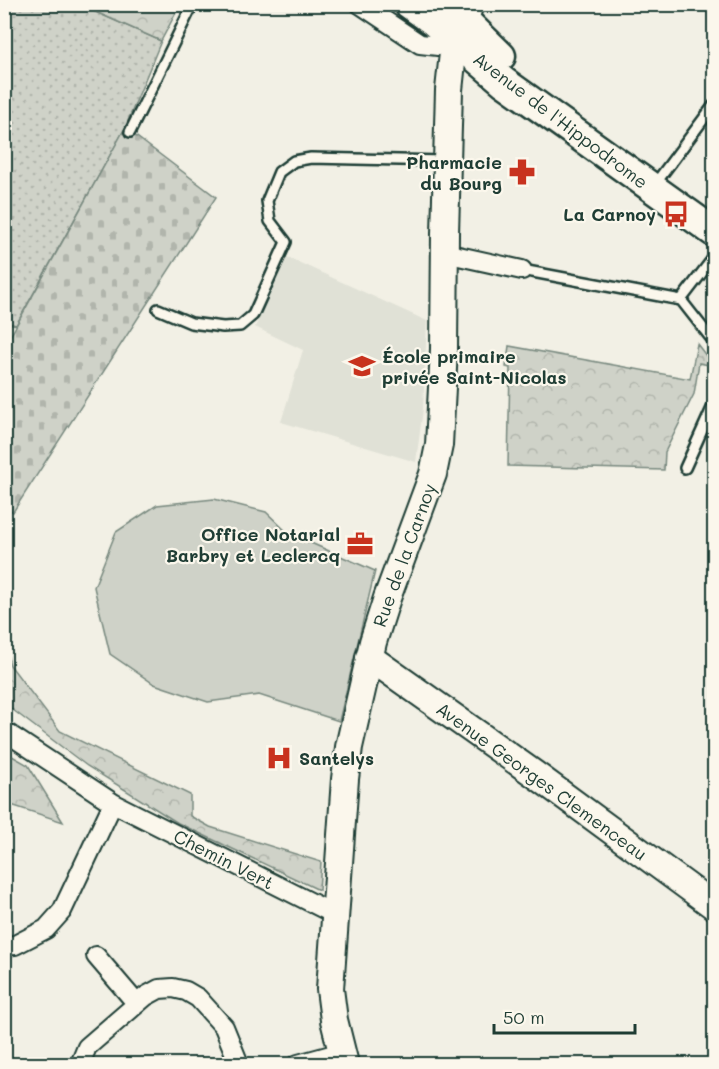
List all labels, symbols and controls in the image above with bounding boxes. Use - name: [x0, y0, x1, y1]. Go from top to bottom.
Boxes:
- street label: Avenue de l'Hippodrome: [469, 46, 653, 194]
- place label: Pharmacie du Bourg: [406, 150, 502, 195]
- pharmacy icon: Pharmacie du Bourg: [507, 157, 537, 187]
- bus stop icon: La Carnoy: [661, 199, 691, 229]
- place label: La Carnoy: [563, 202, 656, 226]
- place label: École primaire privée Saint-Nicolas: [382, 344, 567, 389]
- school or university icon: École primaire privée Saint-Nicolas: [347, 351, 377, 381]
- street label: Rue de la Carnoy: [367, 480, 441, 630]
- place label: Office Notarial Barbry et Leclercq: [166, 522, 340, 567]
- office icon: Office Notarial Barbry et Leclercq: [345, 529, 375, 559]
- street label: Avenue Georges Clemenceau: [432, 696, 652, 866]
- hospital icon: Santelys: [264, 743, 294, 773]
- place label: Santelys: [299, 746, 374, 770]
- street label: Chemin Vert: [170, 823, 278, 895]
- scale bar: [494, 997, 635, 1035]
- text: 50 m: [503, 1005, 545, 1029]

